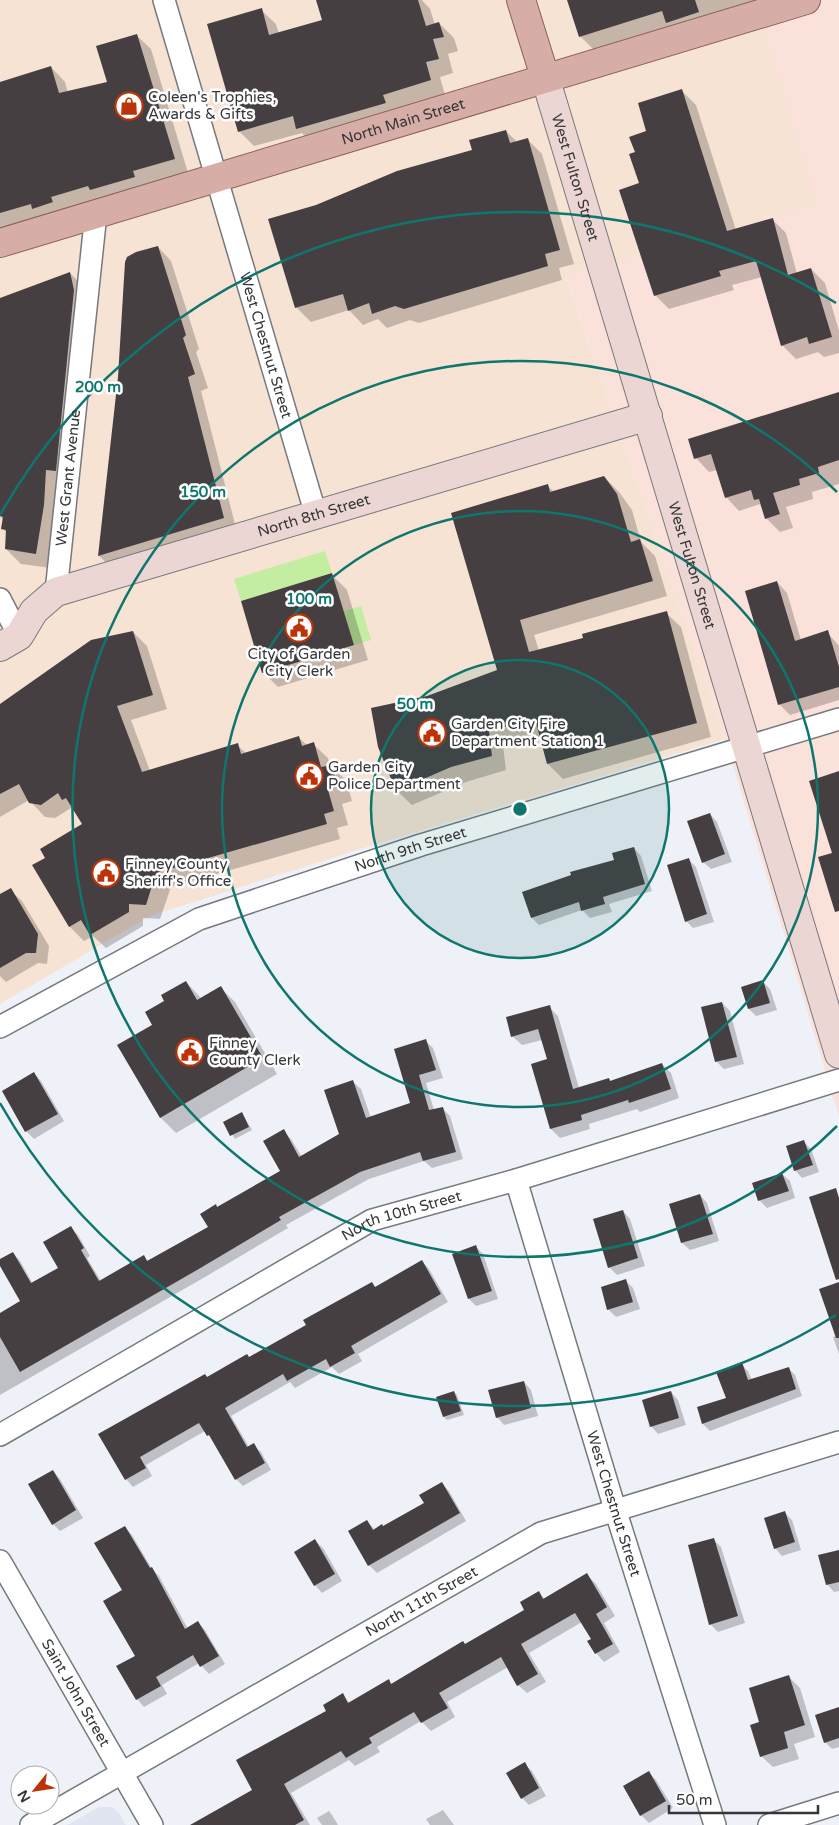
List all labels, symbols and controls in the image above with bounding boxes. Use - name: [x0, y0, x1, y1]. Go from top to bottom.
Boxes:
- place label: Coleen's Trophies, Awards & Gifts: [148, 88, 276, 123]
- shop icon: Coleen's Trophies, Awards & Gifts: [114, 91, 144, 121]
- street label: North Main Street: [339, 94, 467, 149]
- street label: West Fulton Street: [548, 112, 603, 244]
- street label: West Chestnut Street: [236, 270, 296, 421]
- text: 200 m: [75, 378, 121, 396]
- street label: West Grant Avenue: [52, 408, 84, 547]
- text: 150 m: [180, 483, 226, 501]
- street label: North 8th Street: [255, 490, 372, 541]
- street label: West Fulton Street: [664, 500, 720, 631]
- text: 100 m: [286, 590, 332, 608]
- public building icon: City of Garden City Clerk: [284, 613, 314, 643]
- place label: City of Garden City Clerk: [248, 645, 350, 680]
- text: 50 m: [397, 695, 433, 713]
- place label: Garden City Fire Department Station 1: [451, 715, 605, 750]
- public building icon: Garden City Fire Department Station 1: [417, 718, 447, 748]
- place label: Garden City Police Department: [328, 758, 461, 793]
- public building icon: Garden City Police Department: [294, 761, 324, 791]
- centre of rings: [511, 800, 529, 818]
- street label: North 9th Street: [352, 823, 469, 876]
- place label: Finney County Sheriff's Office: [125, 855, 231, 890]
- public building icon: Finney County Sheriff's Office: [91, 858, 121, 888]
- place label: Finney County Clerk: [209, 1034, 301, 1069]
- public building icon: Finney County Clerk: [175, 1037, 205, 1067]
- street label: North 10th Street: [338, 1187, 464, 1245]
- street label: West Chestnut Street: [583, 1429, 645, 1579]
- street label: North 11th Street: [362, 1562, 481, 1641]
- street label: Saint John Street: [38, 1636, 114, 1750]
- north arrow: [10, 1765, 60, 1815]
- scale bar: [669, 1782, 818, 1814]
- text: N: [14, 1787, 34, 1805]
- text: 50 m: [676, 1791, 713, 1809]

